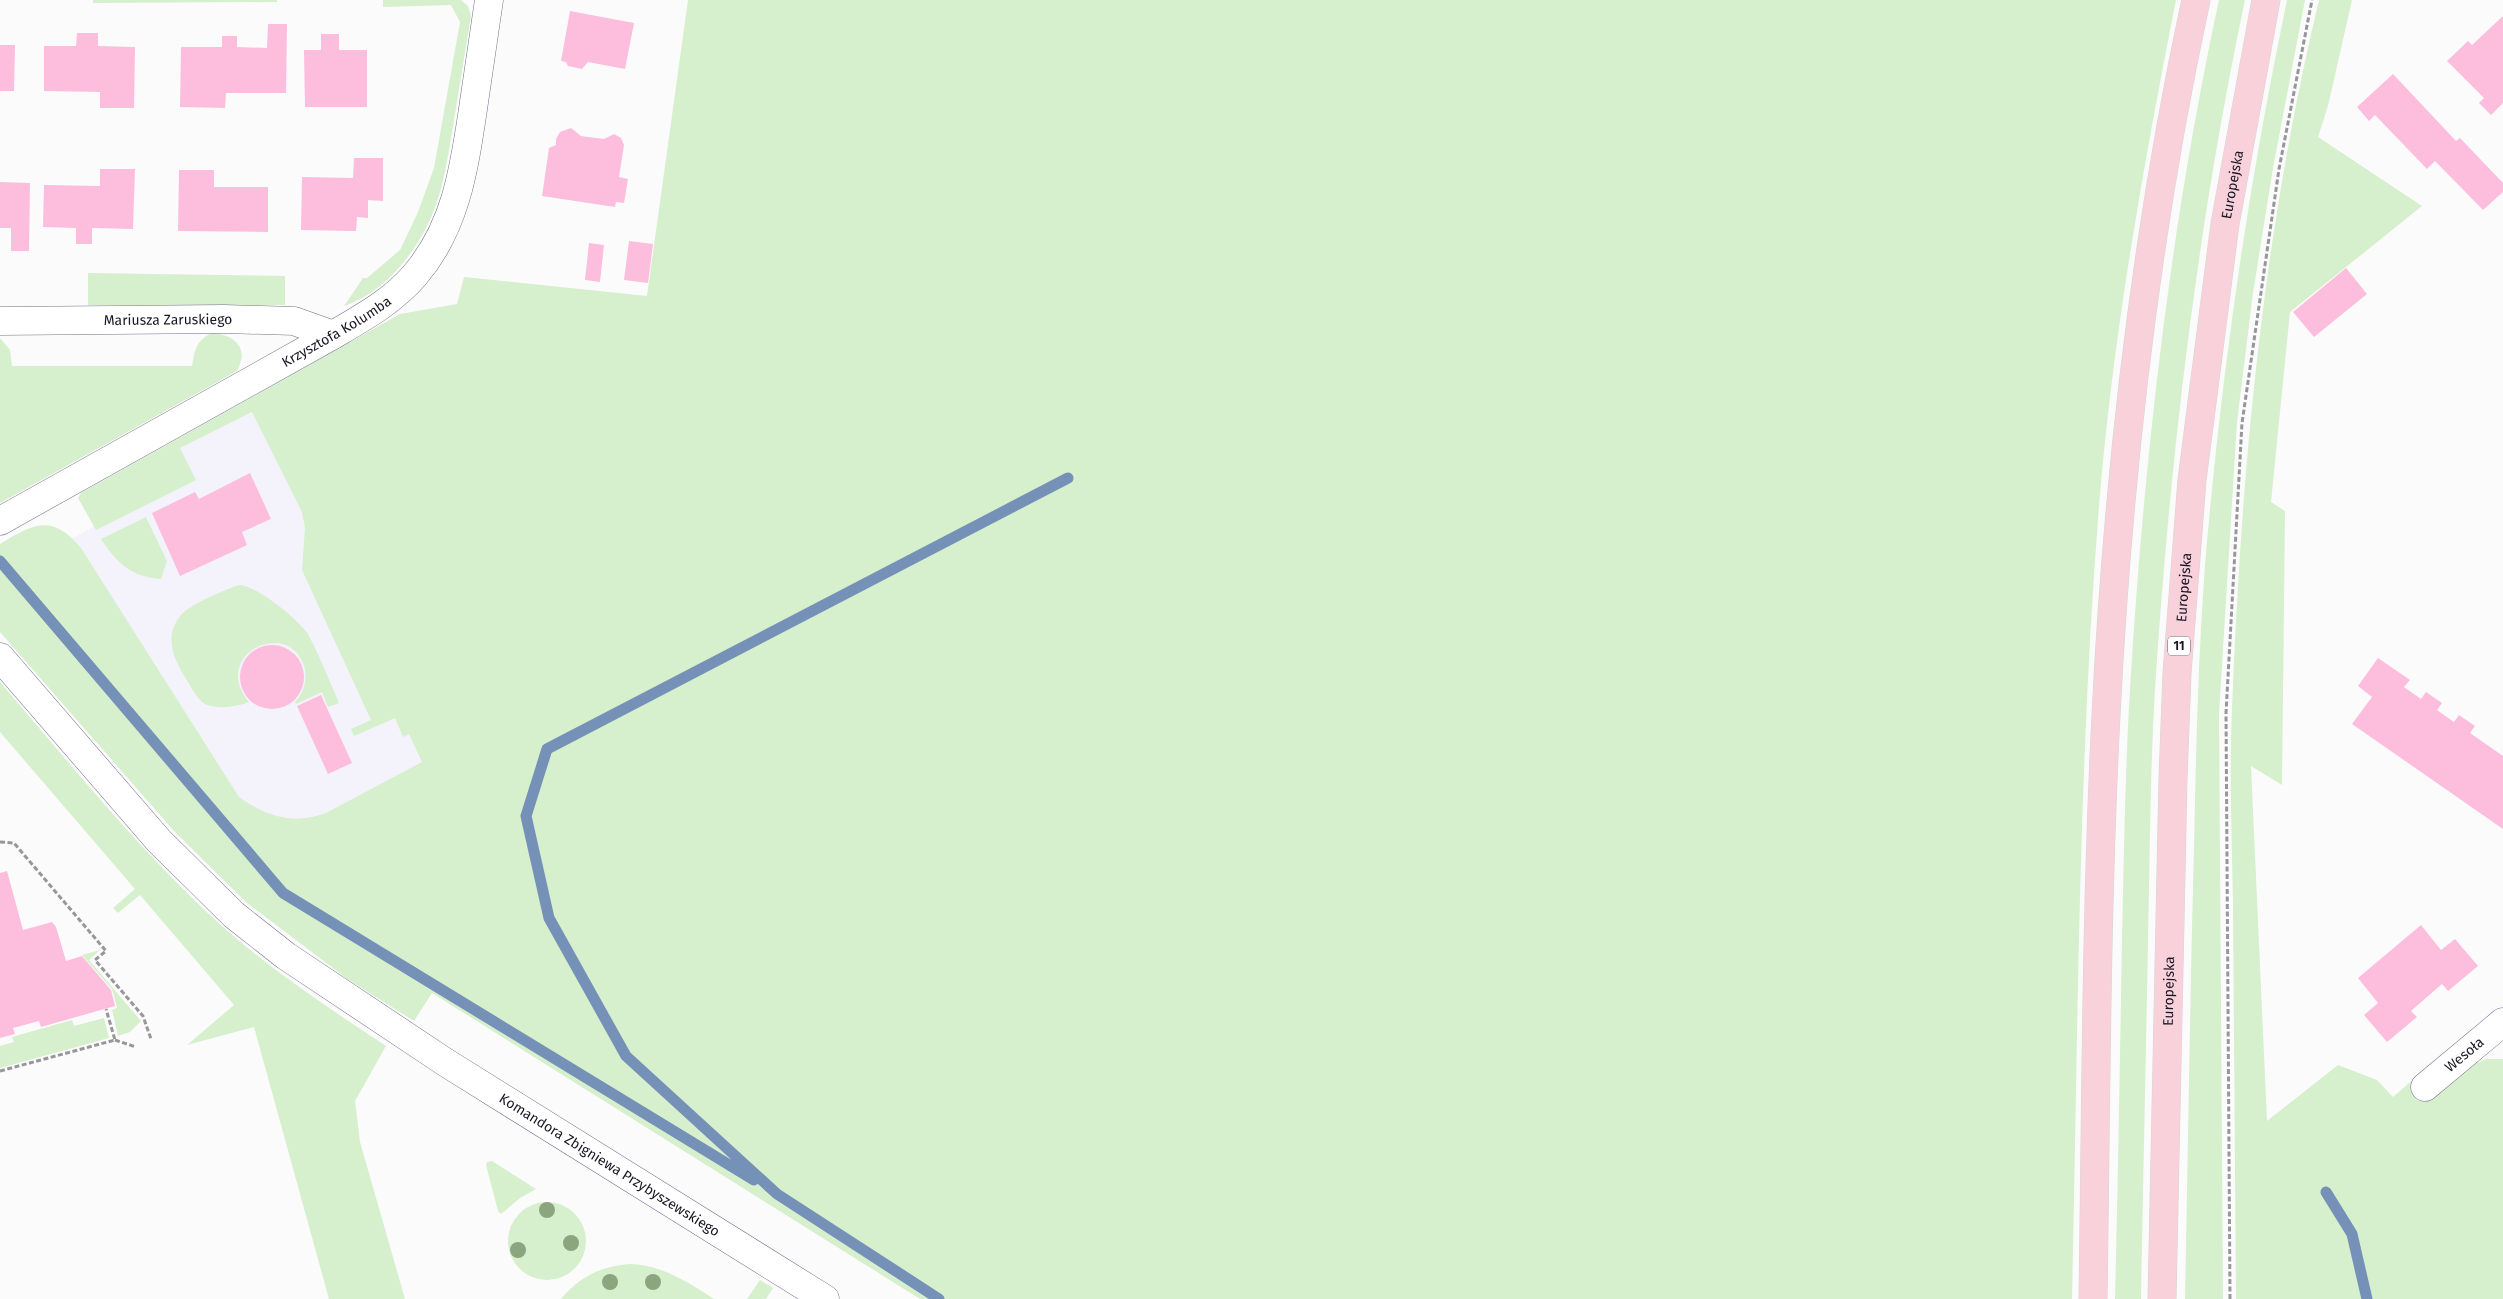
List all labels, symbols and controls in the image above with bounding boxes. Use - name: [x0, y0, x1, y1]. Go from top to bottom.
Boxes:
- street label: Europejska: [2218, 149, 2247, 220]
- street label: Krzysztofa Kolumba: [279, 292, 394, 370]
- street label: Mariusza Zaruskiego: [104, 310, 233, 329]
- street label: Europejska: [2172, 552, 2195, 623]
- road number: 11: [2168, 636, 2190, 656]
- street label: Europejska: [2159, 956, 2178, 1026]
- street label: Wesoła: [2441, 1033, 2487, 1075]
- street label: Komandora Zbigniewa Przybyszewskiego: [496, 1090, 723, 1240]

